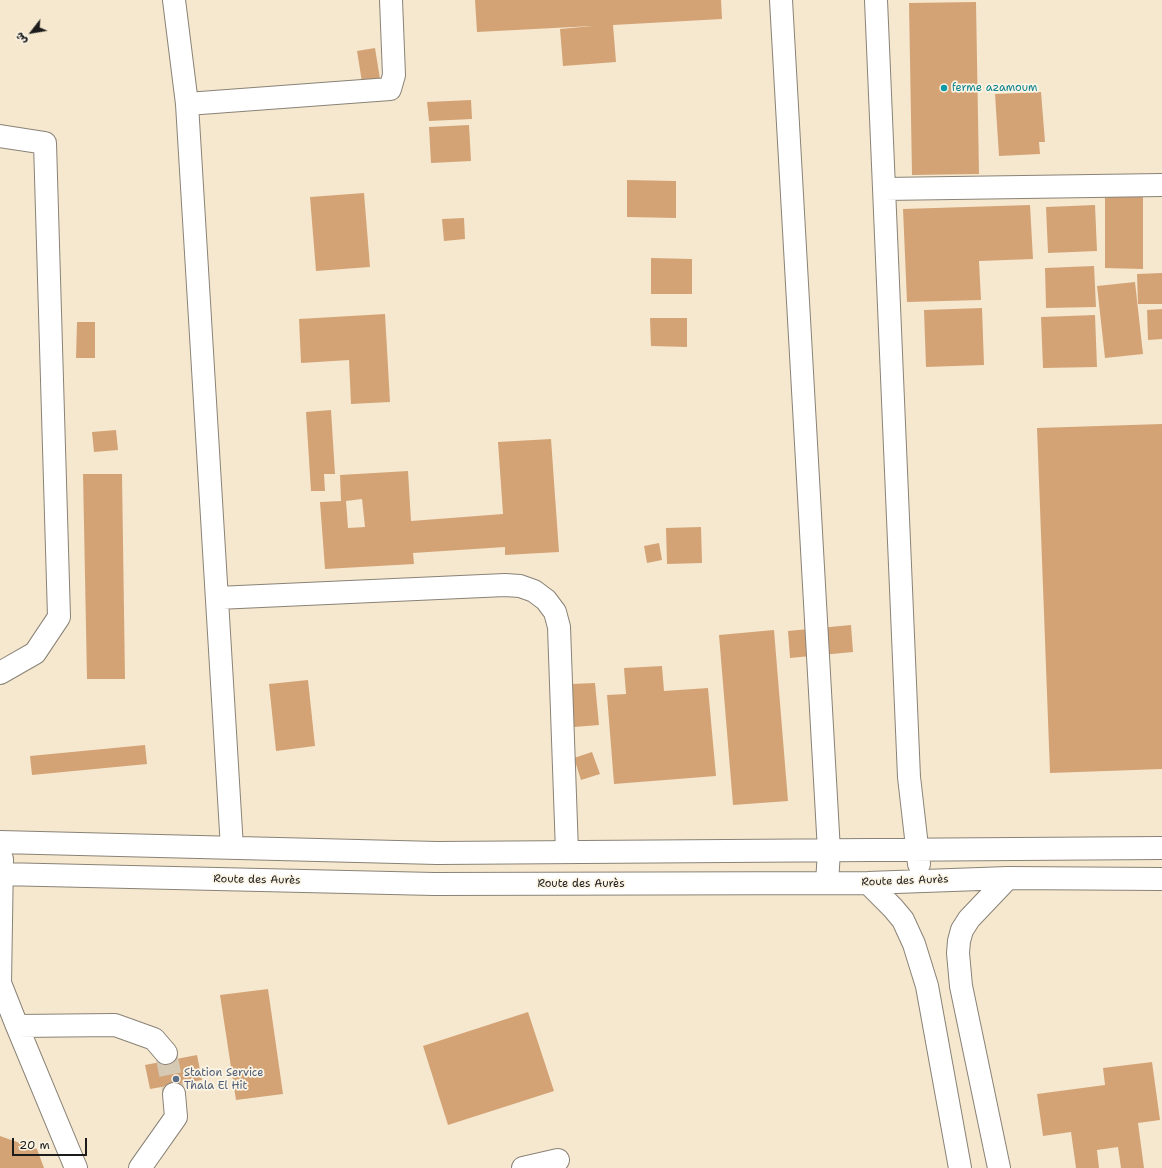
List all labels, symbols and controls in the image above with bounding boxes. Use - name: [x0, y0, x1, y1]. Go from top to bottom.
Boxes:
- north arrow: [12, 12, 52, 52]
- text: ش: [12, 29, 31, 47]
- place label: ferme azamoum: [952, 81, 1038, 95]
- marker: ferme azamoum: [939, 83, 949, 93]
- street label: Route des Aurès: [213, 873, 301, 887]
- street label: Route des Aurès: [861, 873, 949, 889]
- street label: Route des Aurès: [537, 877, 625, 891]
- place label: Station Service Thala El Hit: [184, 1066, 263, 1092]
- marker: Station Service Thala El Hit: [171, 1074, 181, 1084]
- scale bar: [14, 1130, 89, 1156]
- text: 20 m: [19, 1137, 50, 1153]

